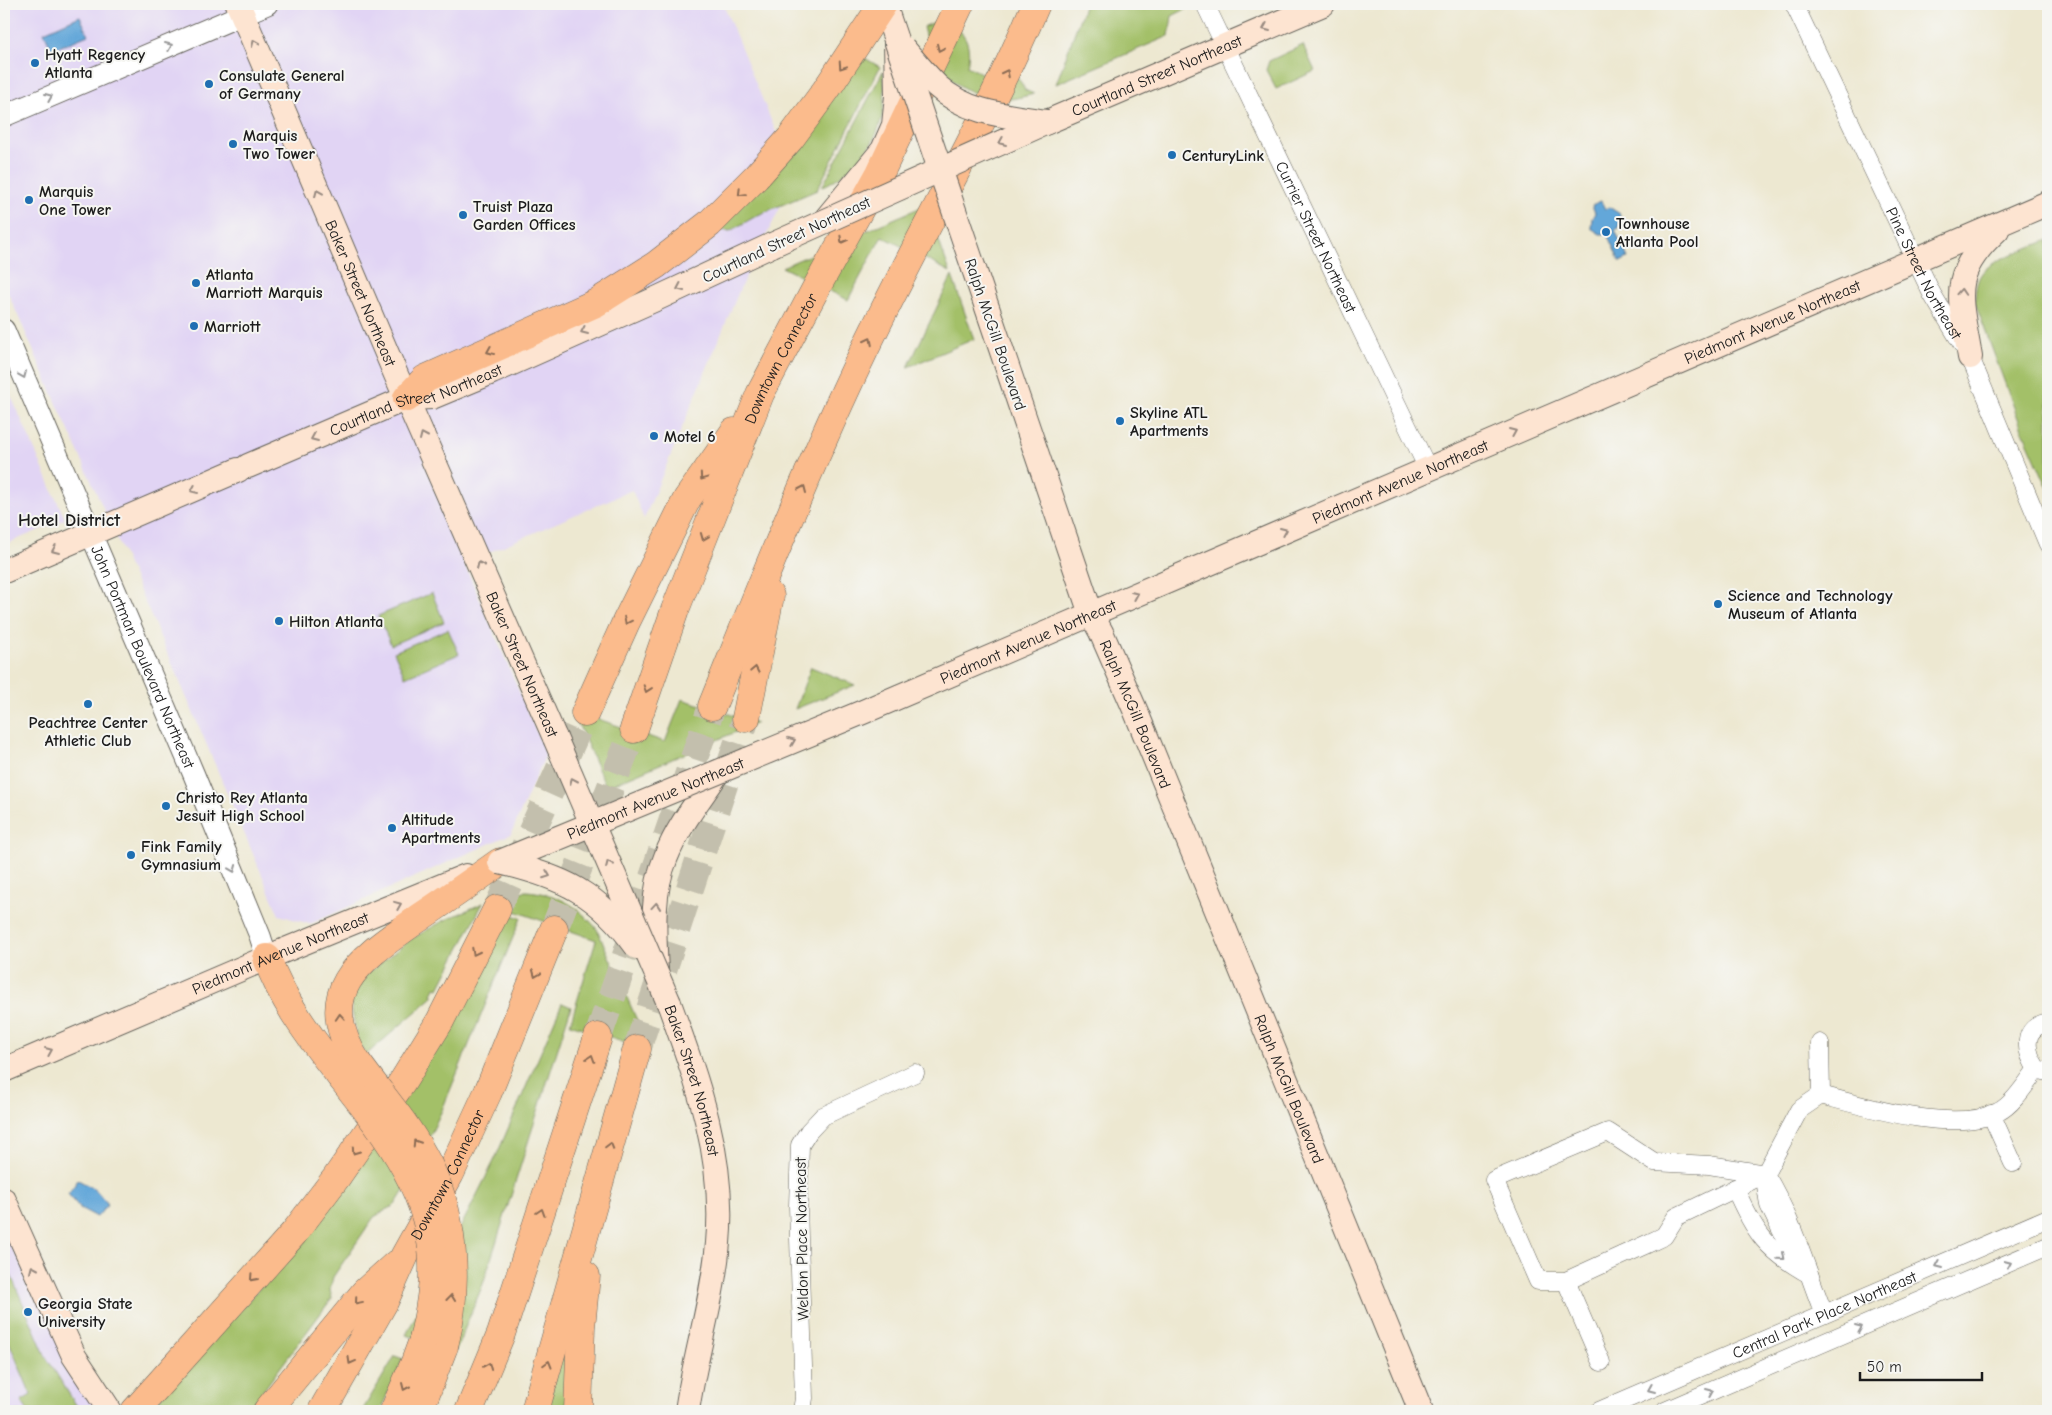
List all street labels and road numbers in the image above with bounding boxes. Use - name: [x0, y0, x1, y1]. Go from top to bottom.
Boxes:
- street label: Courtland Street Northeast: [1069, 32, 1245, 120]
- street label: Currier Street Northeast: [1272, 158, 1360, 316]
- street label: Courtland Street Northeast: [700, 193, 874, 287]
- street label: Pine Street Northeast: [1882, 204, 1965, 343]
- street label: Baker Street Northeast: [321, 218, 399, 369]
- street label: Ralph McGill Boulevard: [961, 256, 1029, 412]
- street label: Piedmont Avenue Northeast: [1682, 277, 1864, 368]
- street label: Downtown Connector: [741, 290, 822, 426]
- street label: Courtland Street Northeast: [327, 361, 505, 440]
- street label: Piedmont Avenue Northeast: [1310, 436, 1492, 528]
- street label: John Portman Boulevard Northeast: [87, 543, 198, 771]
- street label: Baker Street Northeast: [482, 589, 562, 740]
- street label: Piedmont Avenue Northeast: [938, 596, 1119, 688]
- street label: Ralph McGill Boulevard: [1096, 637, 1174, 791]
- street label: Piedmont Avenue Northeast: [565, 754, 747, 843]
- street label: Piedmont Avenue Northeast: [189, 909, 372, 999]
- street label: Baker Street Northeast: [660, 1003, 722, 1158]
- street label: Ralph McGill Boulevard: [1250, 1012, 1327, 1166]
- street label: Downtown Connector: [407, 1106, 489, 1243]
- street label: Weldon Place Northeast: [792, 1157, 812, 1321]
- street label: Central Park Place Northeast: [1730, 1268, 1920, 1363]

